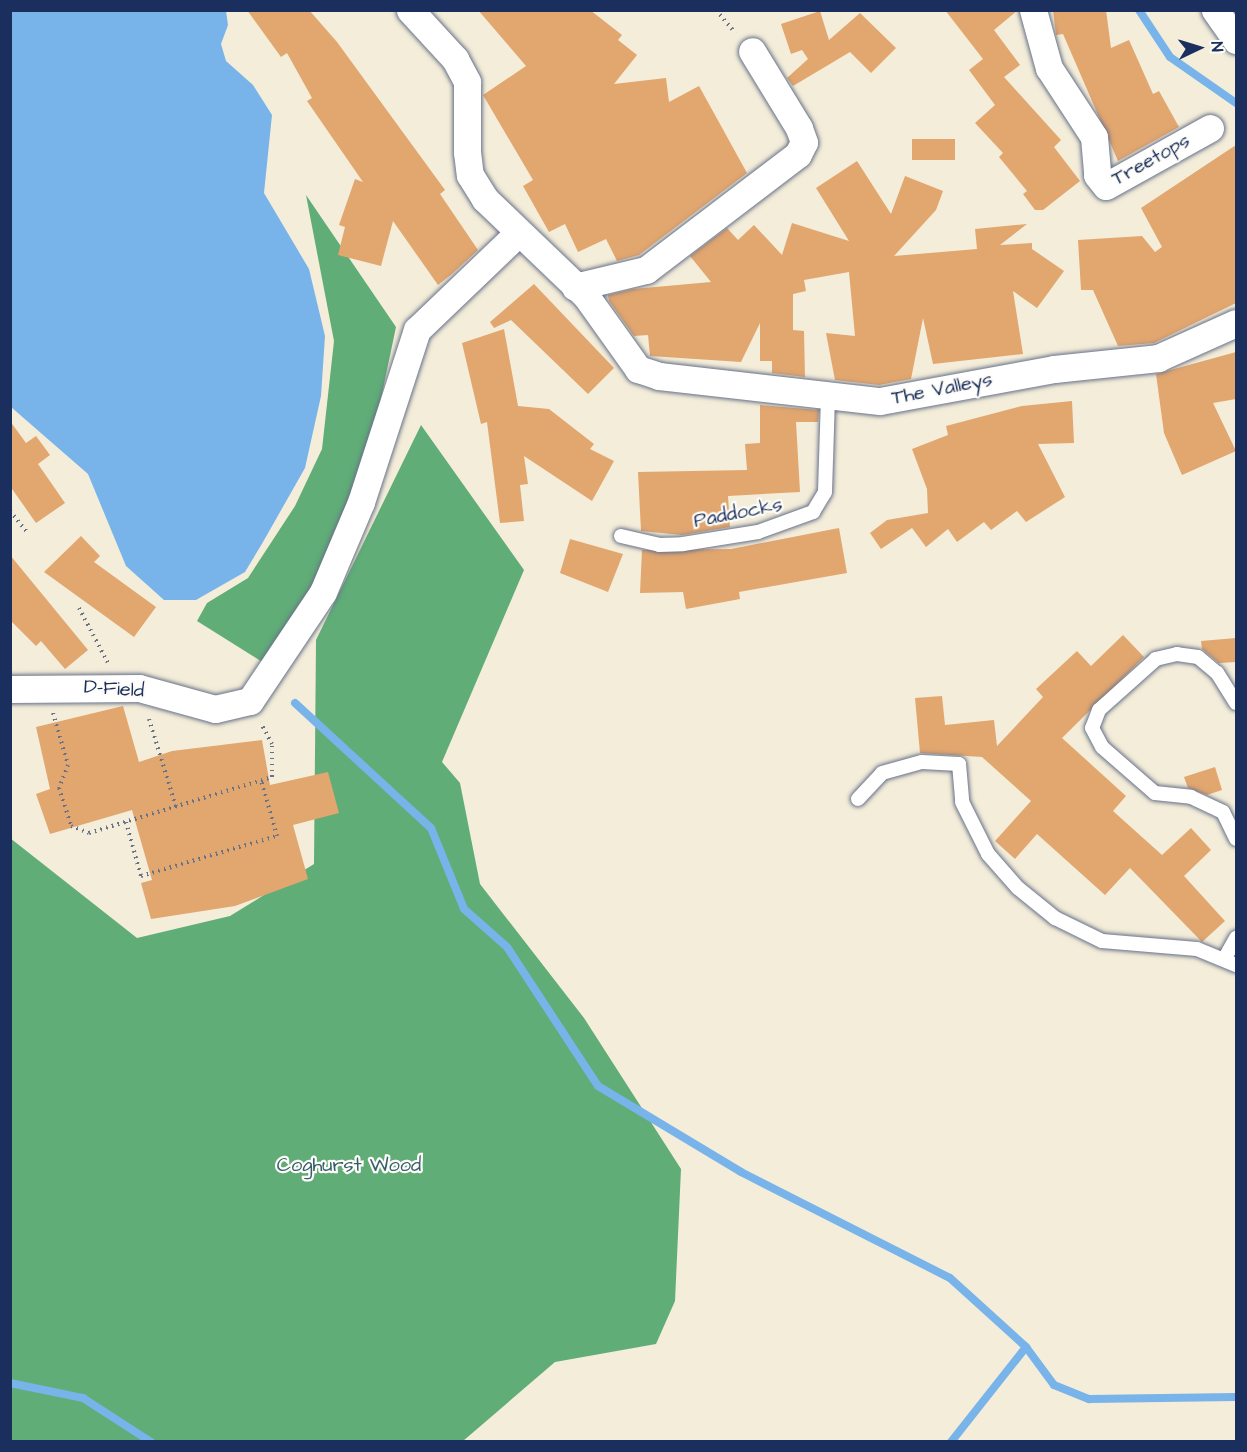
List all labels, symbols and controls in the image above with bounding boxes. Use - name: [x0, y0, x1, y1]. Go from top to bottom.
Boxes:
- north arrow: [1169, 18, 1229, 78]
- text: N: [1206, 41, 1228, 53]
- street label: Treetops: [1108, 129, 1194, 191]
- street label: The Valleys: [890, 367, 994, 411]
- street label: Paddocks: [692, 493, 784, 533]
- street label: D-Field: [83, 675, 145, 703]
- park label: Coghurst Wood: [277, 1153, 421, 1177]

